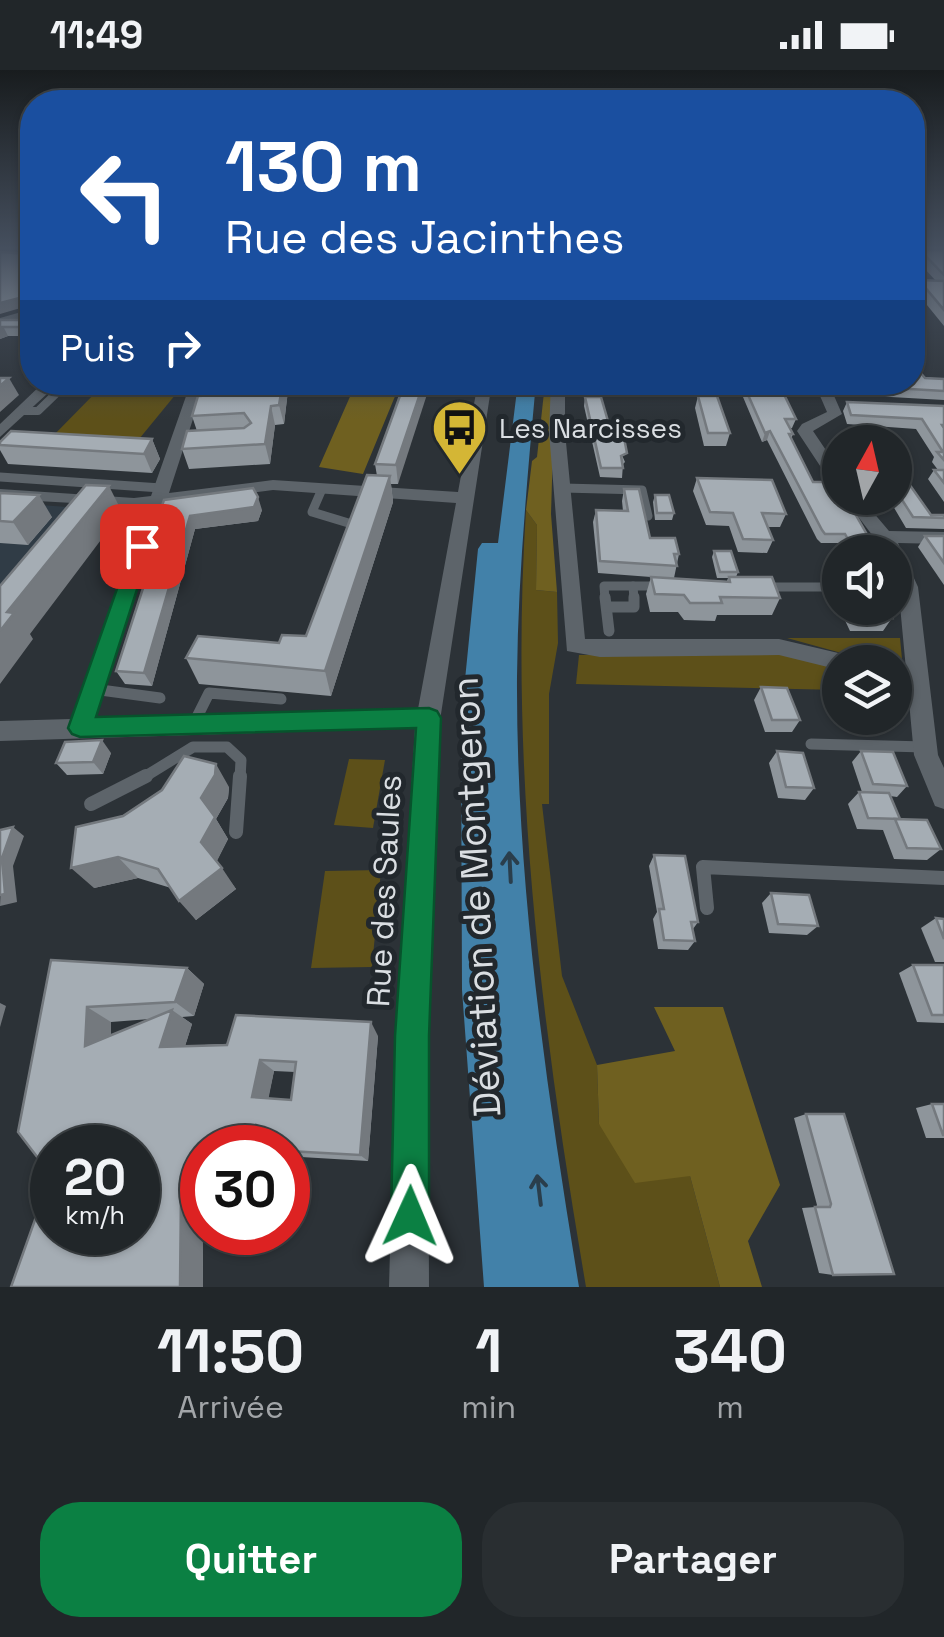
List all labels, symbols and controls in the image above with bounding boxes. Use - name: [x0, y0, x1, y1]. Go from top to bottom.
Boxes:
- text: 11:49: [50, 11, 143, 59]
- text: 130 m: [225, 122, 422, 211]
- icon: left: [60, 130, 190, 260]
- text: Rue des Jacinthes: [225, 209, 624, 266]
- icon: right: [155, 320, 210, 375]
- text: Puis: [60, 324, 135, 372]
- bus stop icon: Les Narcisses: [430, 398, 490, 477]
- place label: Les Narcisses: [499, 410, 682, 446]
- north arrow: [822, 425, 912, 515]
- map controls: [822, 425, 912, 735]
- pin: [100, 504, 185, 589]
- icon: arrive: [115, 519, 170, 574]
- button: sound: [822, 535, 912, 625]
- button: layers: [822, 645, 912, 735]
- street label: Déviation de Montgeron: [441, 676, 511, 1118]
- street label: Rue des Saules: [358, 774, 410, 1008]
- one-way arrow: [500, 851, 519, 883]
- speed limit sign: 30: [180, 1125, 310, 1255]
- text: 20: [64, 1146, 126, 1210]
- position arrow: [358, 1164, 462, 1268]
- one-way arrow: [529, 1175, 547, 1207]
- text: km/h: [65, 1199, 125, 1231]
- text: 11:50: [157, 1313, 304, 1390]
- text: 1: [475, 1313, 502, 1390]
- text: 340: [673, 1313, 787, 1390]
- text: Arrivée: [177, 1387, 284, 1427]
- text: min: [461, 1387, 516, 1427]
- text: m: [716, 1387, 744, 1427]
- button: Quitter: [40, 1502, 462, 1617]
- button: Partager: [482, 1502, 904, 1617]

